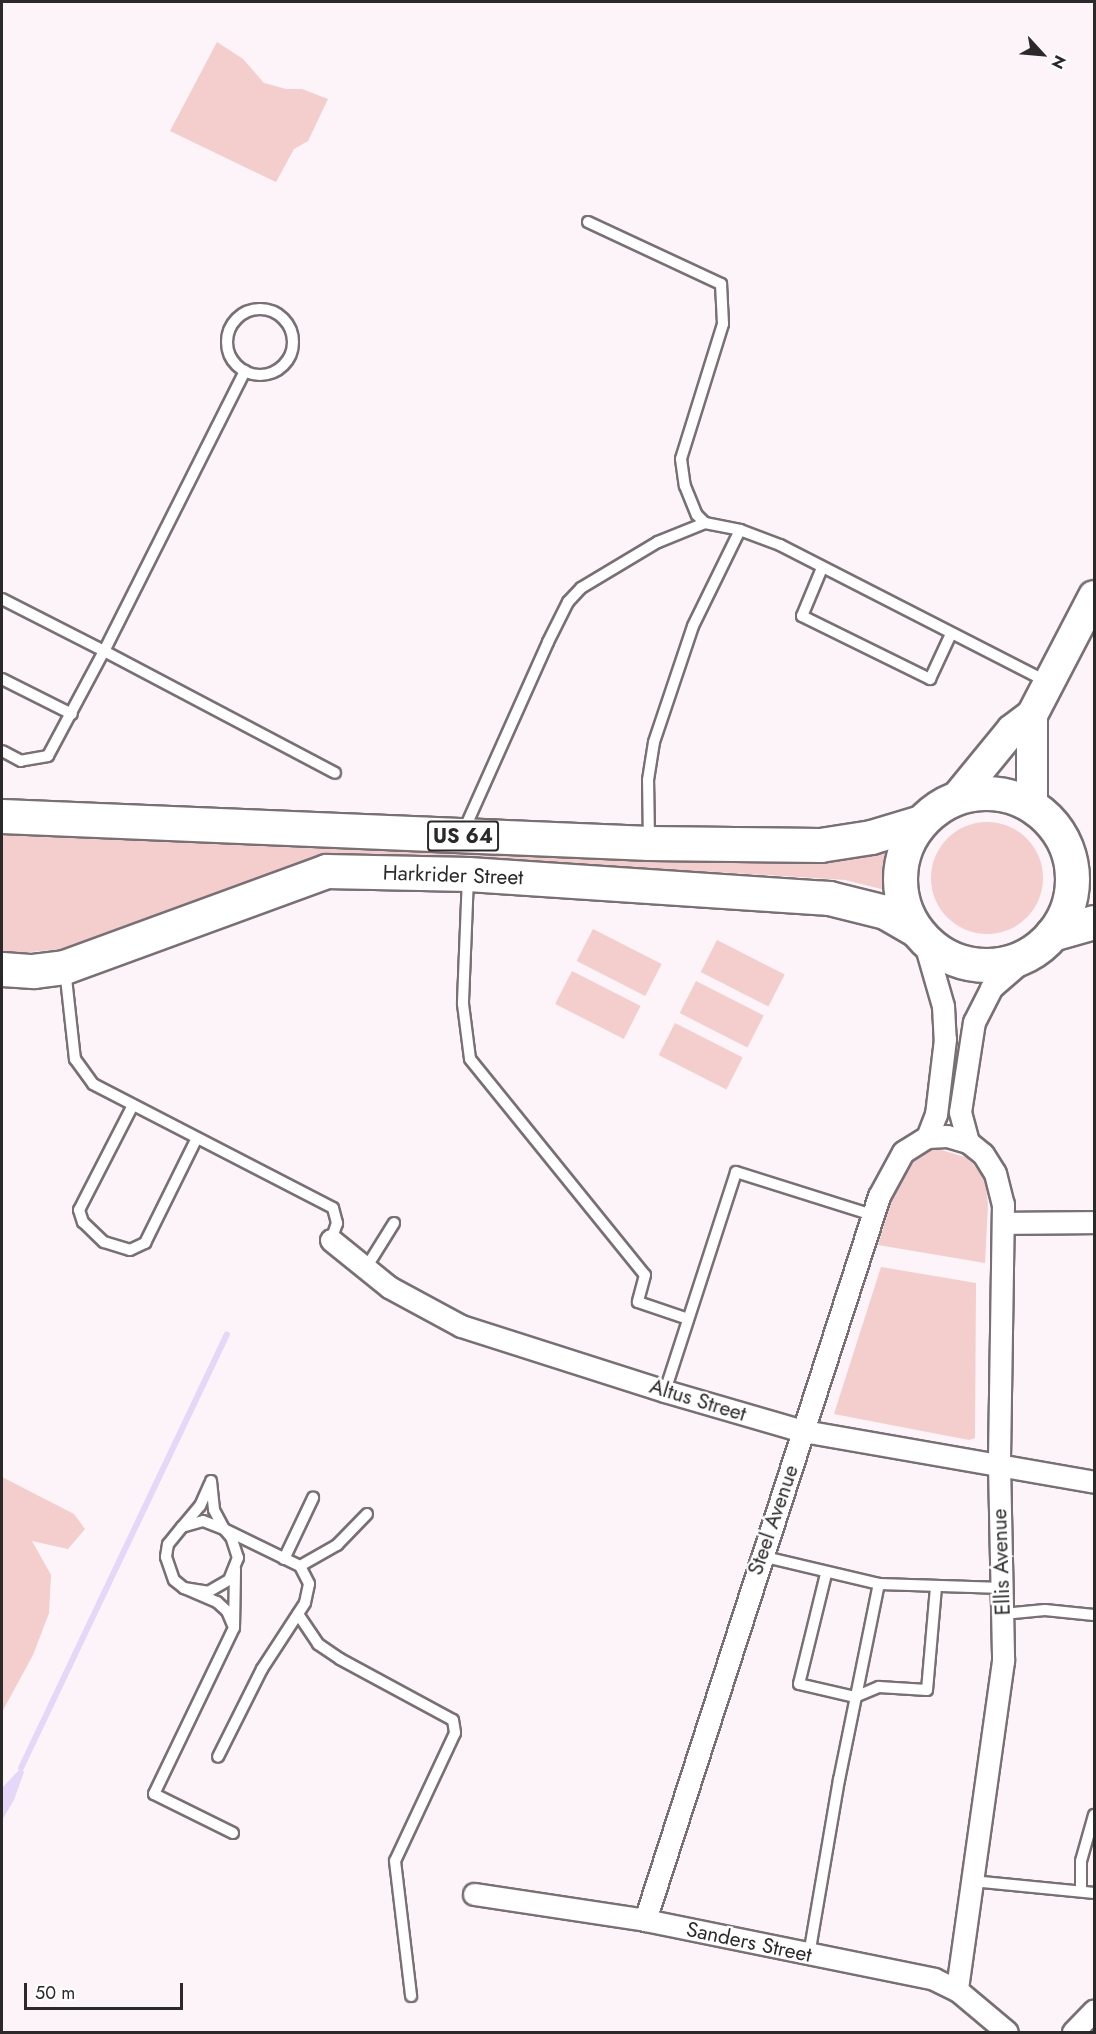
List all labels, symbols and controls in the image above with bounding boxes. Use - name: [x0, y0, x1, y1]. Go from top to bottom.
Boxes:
- north arrow: [1012, 24, 1072, 84]
- text: N: [1046, 51, 1072, 73]
- road number: US 64: [427, 819, 499, 853]
- street label: Harkrider Street: [382, 860, 524, 890]
- street label: Altus Street: [647, 1373, 749, 1427]
- street label: Steel Avenue: [742, 1462, 804, 1578]
- street label: Ellis Avenue: [987, 1508, 1015, 1616]
- street label: Sanders Street: [684, 1916, 814, 1968]
- scale bar: [27, 1971, 186, 2009]
- text: 50 m: [35, 1980, 75, 2006]

